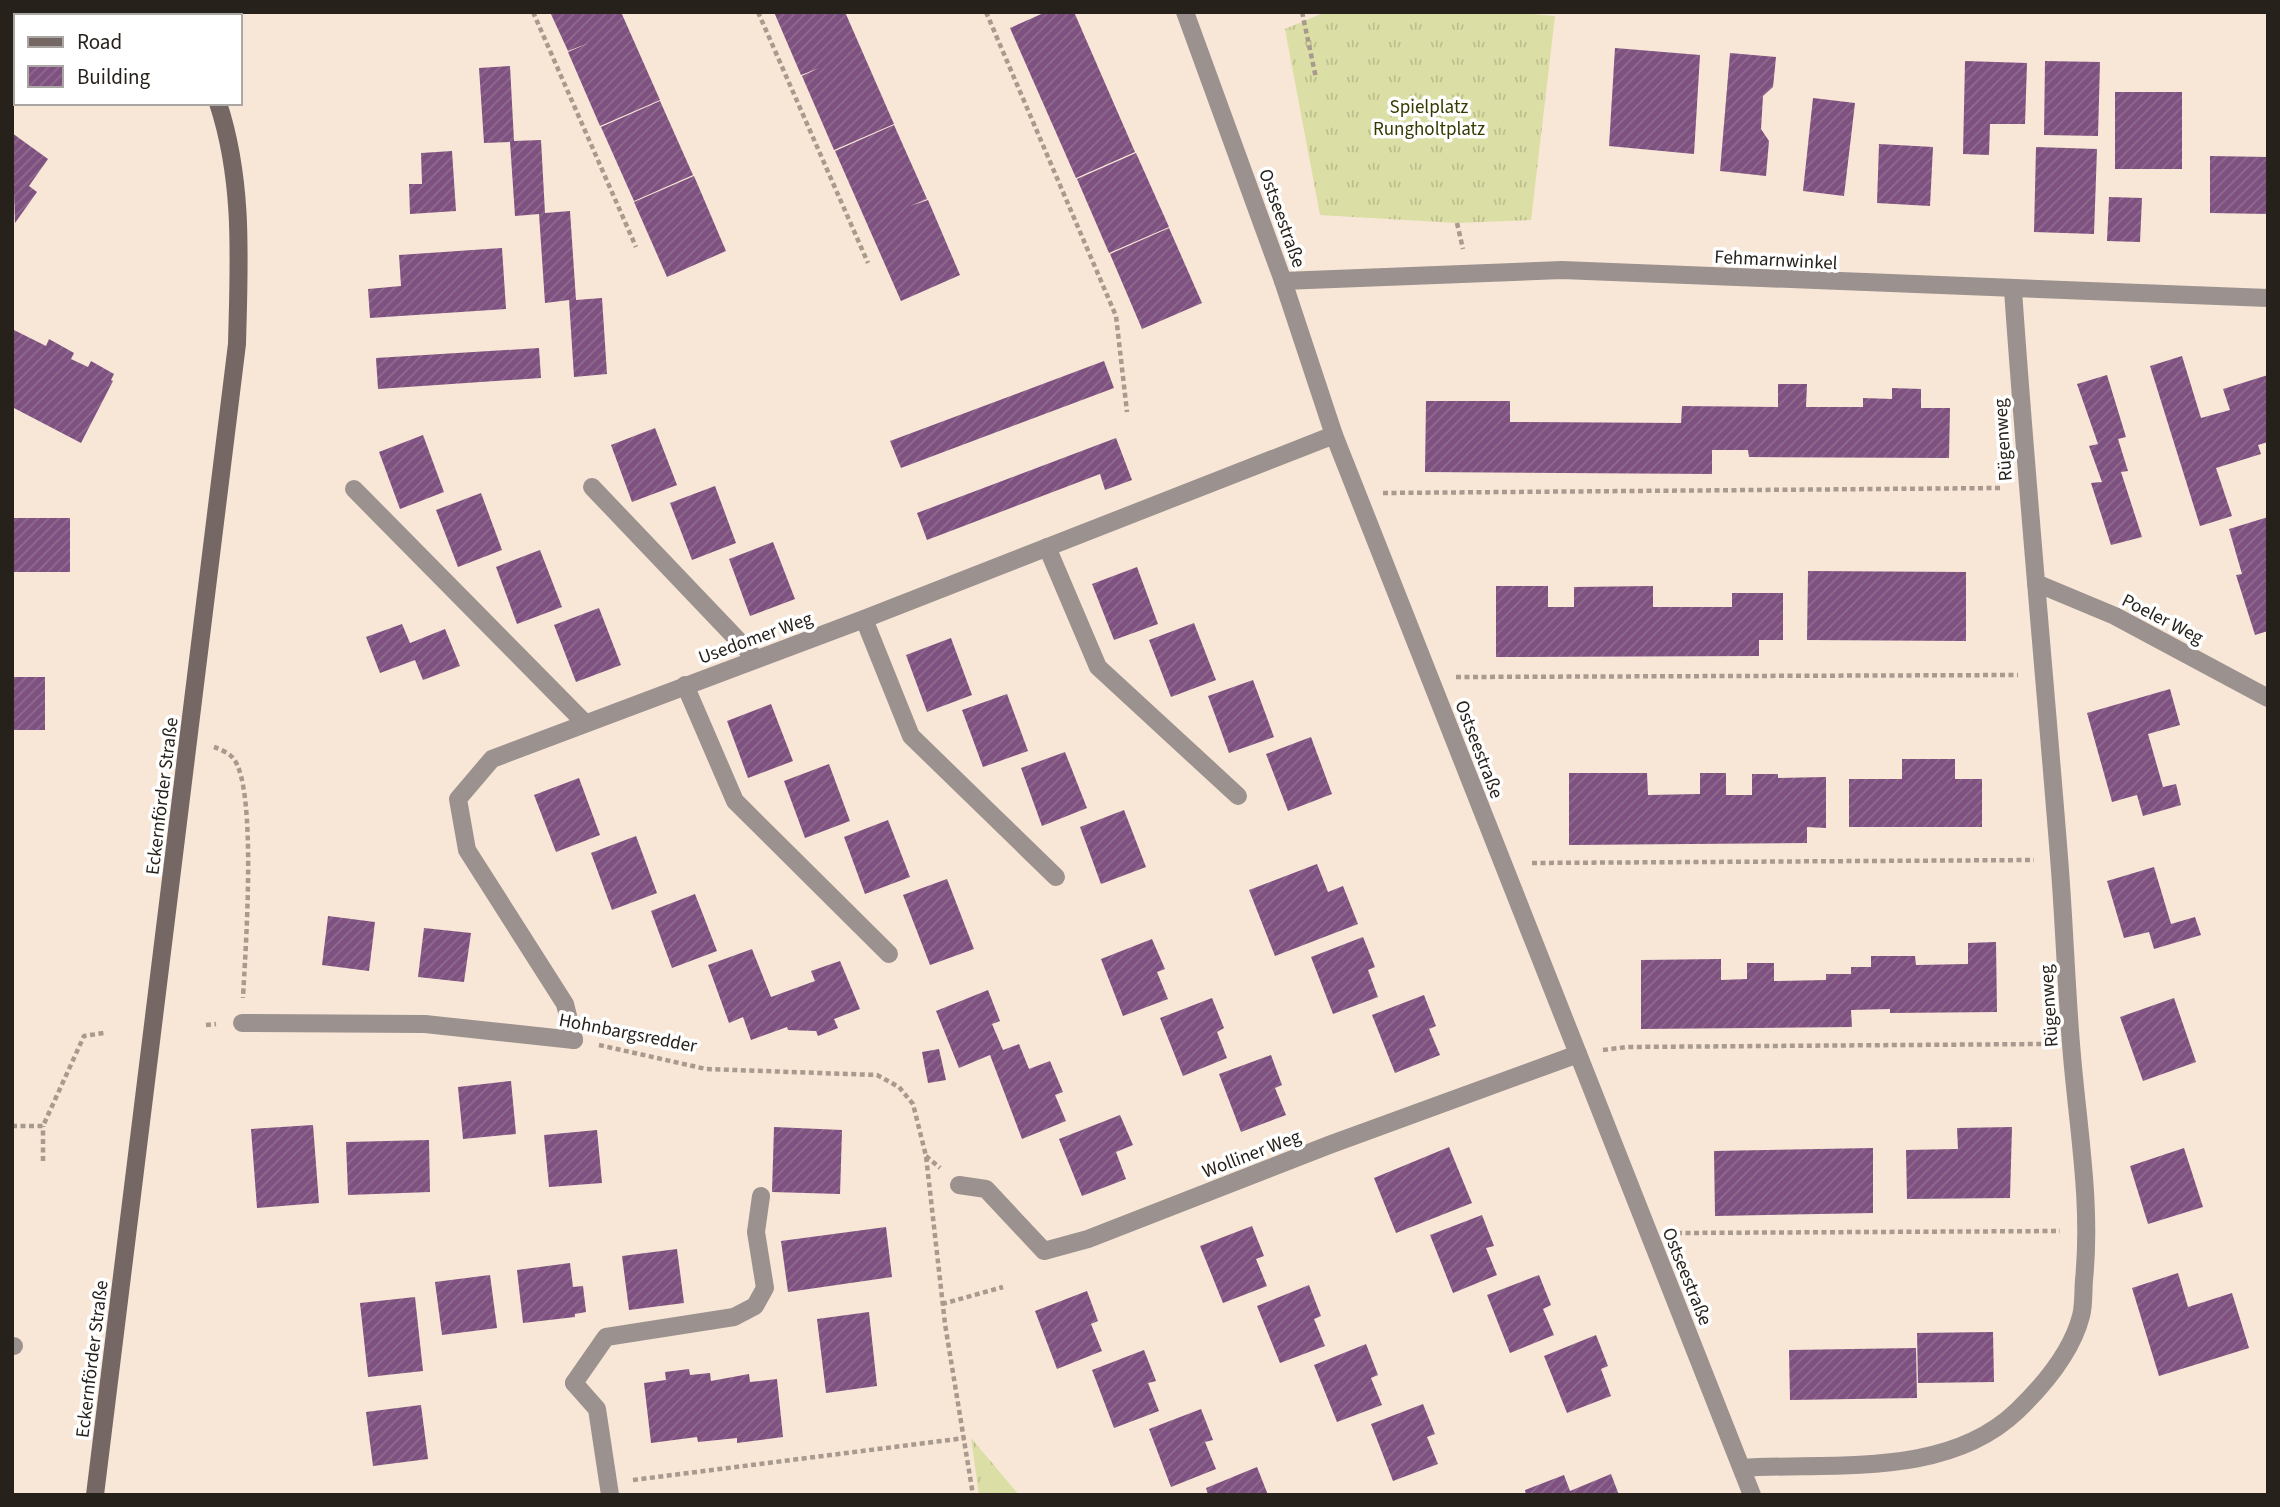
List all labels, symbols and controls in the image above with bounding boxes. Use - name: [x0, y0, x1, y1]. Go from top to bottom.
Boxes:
- legend: [14, 14, 242, 105]
- text: Road: [77, 27, 122, 57]
- text: Building: [77, 62, 151, 92]
- park label: Spielplatz Rungholtplatz: [1373, 94, 1485, 143]
- street label: Ostseestraße: [1251, 165, 1312, 272]
- street label: Fehmarnwinkel: [1714, 244, 1838, 277]
- street label: Rügenweg: [1987, 397, 2020, 482]
- street label: Poeler Weg: [2117, 587, 2208, 652]
- street label: Usedomer Weg: [695, 605, 817, 672]
- street label: Ostseestraße: [1447, 696, 1510, 803]
- street label: Eckernförder Straße: [139, 716, 186, 877]
- street label: Rügenweg: [2033, 963, 2066, 1048]
- street label: Hohnbargsredder: [556, 1007, 699, 1060]
- street label: Wolliner Weg: [1198, 1123, 1305, 1186]
- street label: Ostseestraße: [1655, 1224, 1718, 1330]
- street label: Eckernförder Straße: [69, 1279, 116, 1440]

